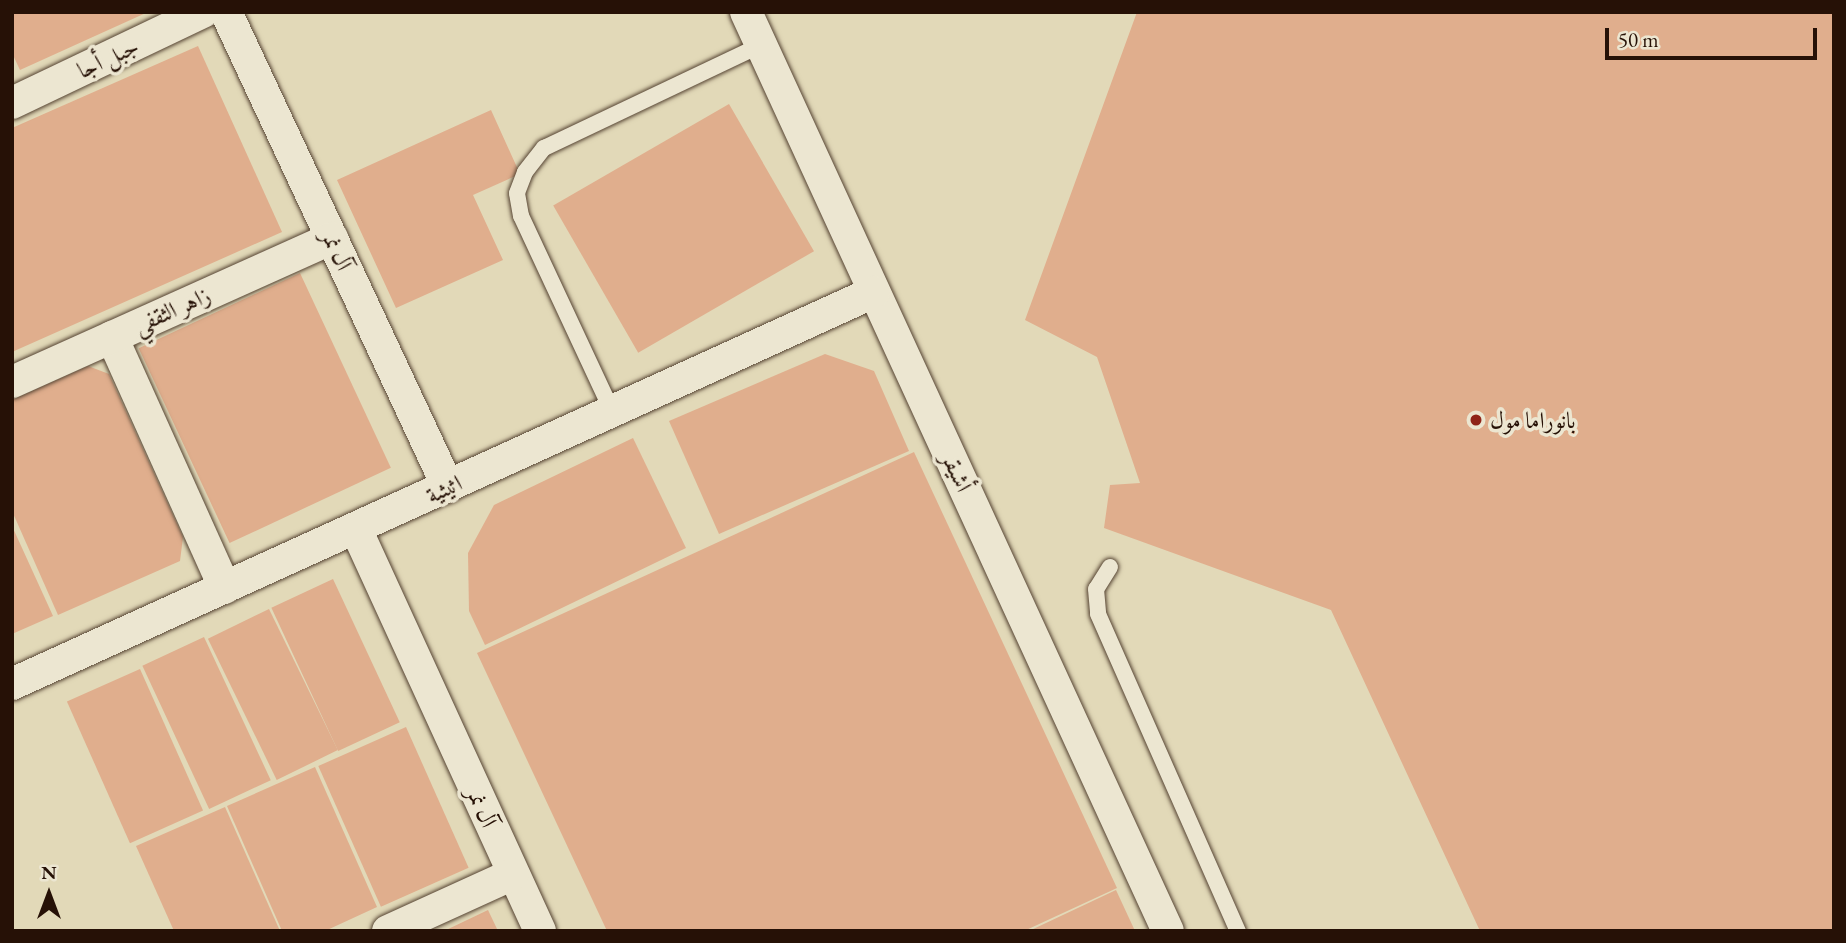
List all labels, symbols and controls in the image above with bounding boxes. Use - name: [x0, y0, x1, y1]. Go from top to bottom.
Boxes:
- scale bar: [1608, 14, 1820, 58]
- text: 50 m: [1618, 26, 1659, 53]
- street label: جبل أجا: [73, 32, 143, 84]
- street label: آل نمر: [316, 225, 358, 275]
- street label: زاهر الثقفي: [129, 281, 215, 339]
- place label: بانوراما مول: [1490, 406, 1576, 434]
- marker: بانوراما مول: [1468, 412, 1484, 428]
- street label: أشيقر: [936, 448, 978, 496]
- street label: اثيثية: [422, 469, 466, 509]
- street label: آل نمر: [461, 782, 503, 832]
- north arrow: [14, 859, 84, 929]
- text: N: [41, 860, 57, 885]

